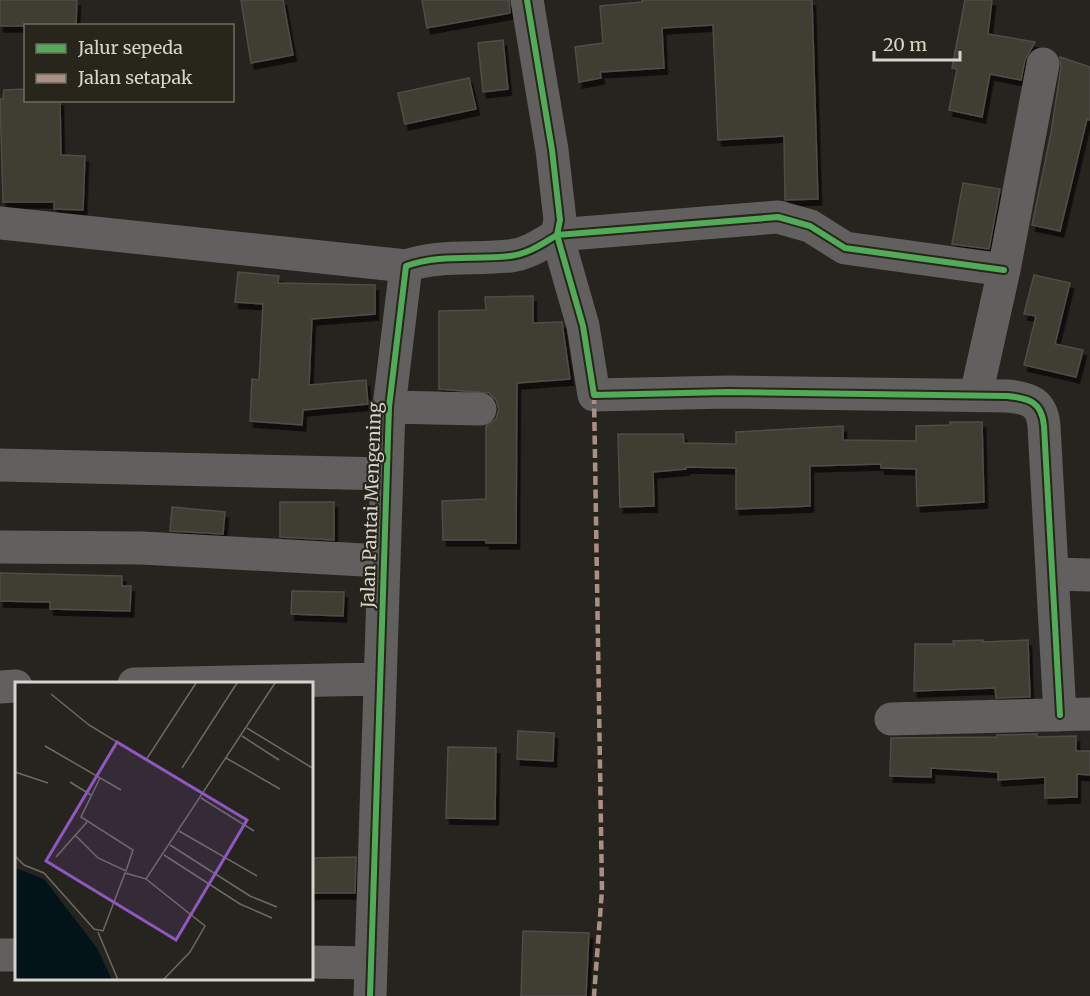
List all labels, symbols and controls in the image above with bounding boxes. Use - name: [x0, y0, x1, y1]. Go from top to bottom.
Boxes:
- legend: [24, 24, 234, 102]
- scale bar: [874, 24, 960, 62]
- text: 20 m: [883, 33, 927, 56]
- text: Jalur sepeda: [77, 36, 183, 59]
- text: Jalan setapak: [77, 66, 193, 89]
- street label: Jalan Pantai Mengening: [356, 402, 386, 609]
- inset map: [15, 682, 314, 981]

